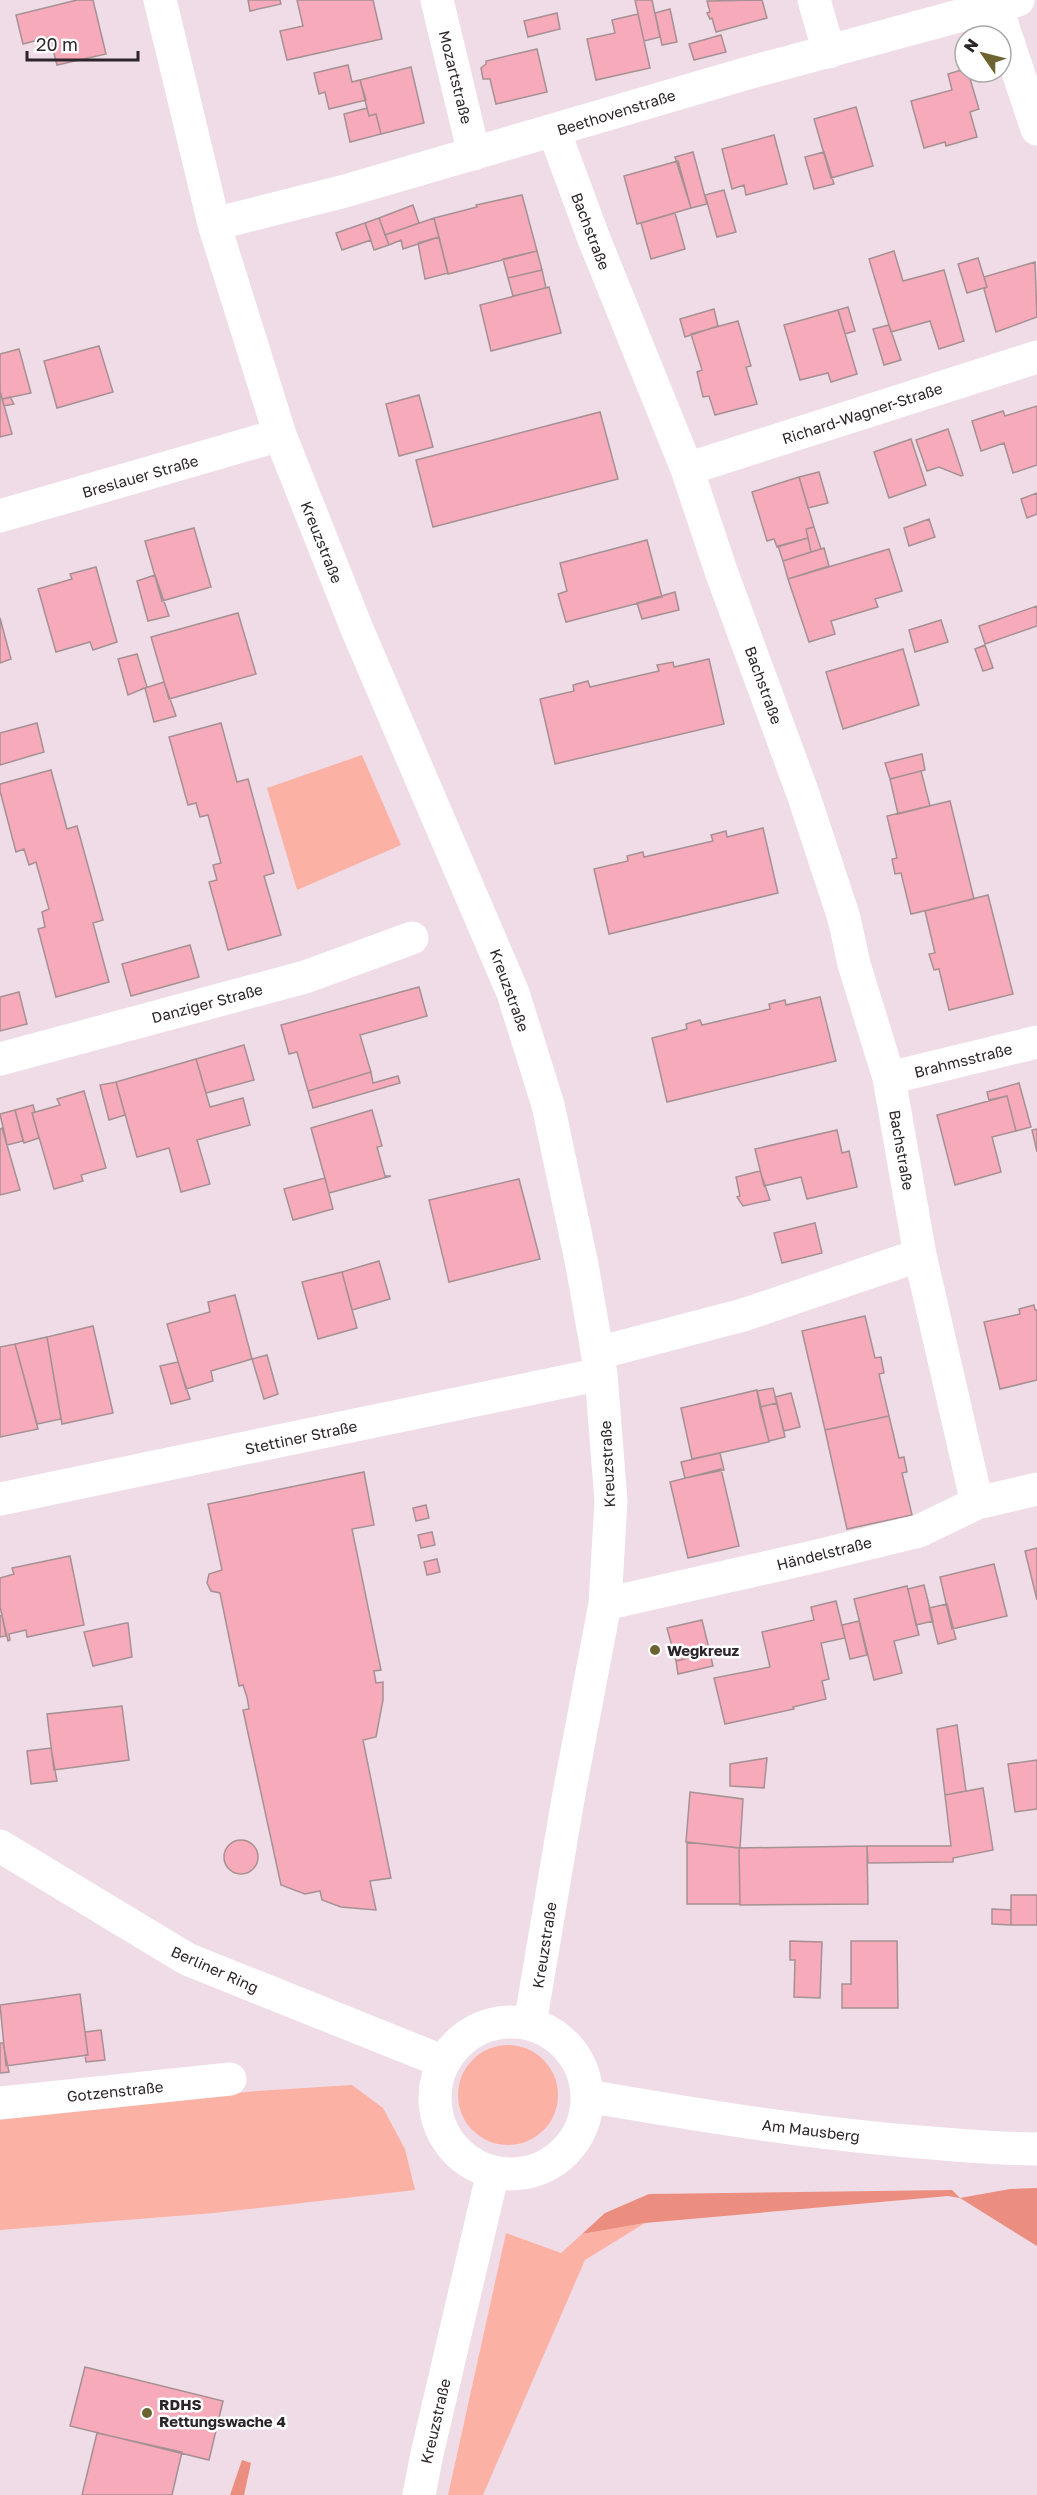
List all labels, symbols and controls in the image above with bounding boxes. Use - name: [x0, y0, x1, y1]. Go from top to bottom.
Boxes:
- scale bar: [27, 24, 138, 62]
- north arrow: [953, 24, 1013, 84]
- street label: Mozartstraße: [436, 28, 476, 126]
- text: 20 m: [36, 33, 78, 55]
- text: N: [959, 35, 982, 56]
- street label: Beethovenstraße: [555, 85, 678, 139]
- street label: Bachstraße: [568, 190, 614, 273]
- street label: Richard-Wagner-Straße: [779, 378, 945, 447]
- street label: Breslauer Straße: [80, 451, 200, 501]
- street label: Kreuzstraße: [297, 498, 347, 586]
- street label: Bachstraße: [742, 644, 786, 727]
- street label: Kreuzstraße: [487, 946, 533, 1034]
- street label: Danziger Straße: [149, 979, 265, 1026]
- street label: Brahmsstraße: [912, 1039, 1014, 1081]
- street label: Bachstraße: [886, 1108, 918, 1192]
- street label: Stettiner Straße: [243, 1416, 359, 1458]
- street label: Kreuzstraße: [596, 1420, 618, 1508]
- street label: Händelstraße: [775, 1532, 874, 1574]
- place label: Wegkreuz: [667, 1641, 739, 1659]
- marker: Wegkreuz: [648, 1643, 662, 1657]
- street label: Kreuzstraße: [528, 1900, 560, 1989]
- street label: Berliner Ring: [169, 1942, 261, 1996]
- street label: Gotzenstraße: [66, 2077, 164, 2105]
- street label: Am Mausberg: [761, 2115, 861, 2145]
- street label: Kreuzstraße: [416, 2376, 454, 2465]
- place label: RDHS Rettungswache 4: [159, 2395, 286, 2430]
- marker: RDHS Rettungswache 4: [140, 2406, 154, 2420]

